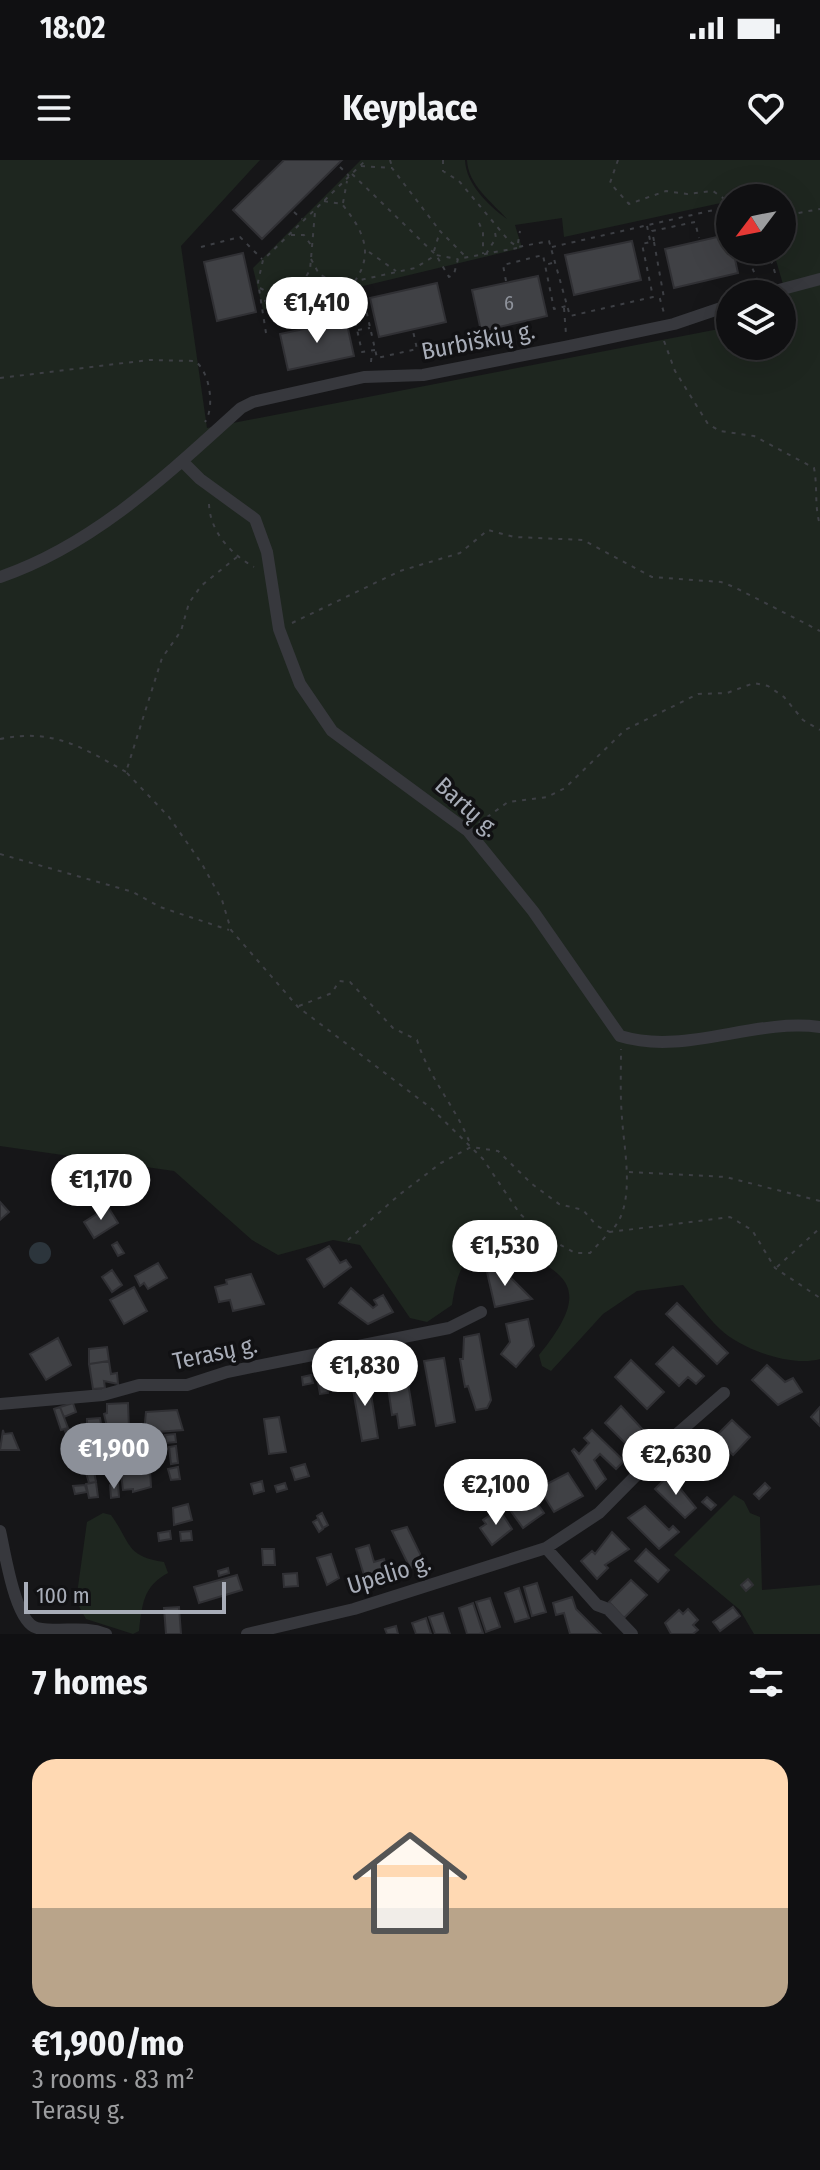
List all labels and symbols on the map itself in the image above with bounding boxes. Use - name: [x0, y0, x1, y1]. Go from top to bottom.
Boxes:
- north arrow: [716, 184, 796, 264]
- pin: €1,410: [252, 277, 382, 345]
- house number: 6: [504, 291, 514, 315]
- street label: Burbiškių g.: [419, 316, 537, 366]
- street label: Bartų g.: [430, 771, 504, 843]
- pin: €1,170: [36, 1154, 166, 1222]
- pin: €1,530: [440, 1220, 570, 1288]
- street label: Terasų g.: [170, 1330, 260, 1376]
- pin: €1,830: [300, 1340, 430, 1408]
- pin: €1,900: [49, 1423, 179, 1491]
- pin: €2,630: [611, 1429, 741, 1497]
- pin: €2,100: [431, 1459, 561, 1527]
- street label: Upelio g.: [344, 1548, 434, 1600]
- scale bar: [24, 1578, 226, 1614]

